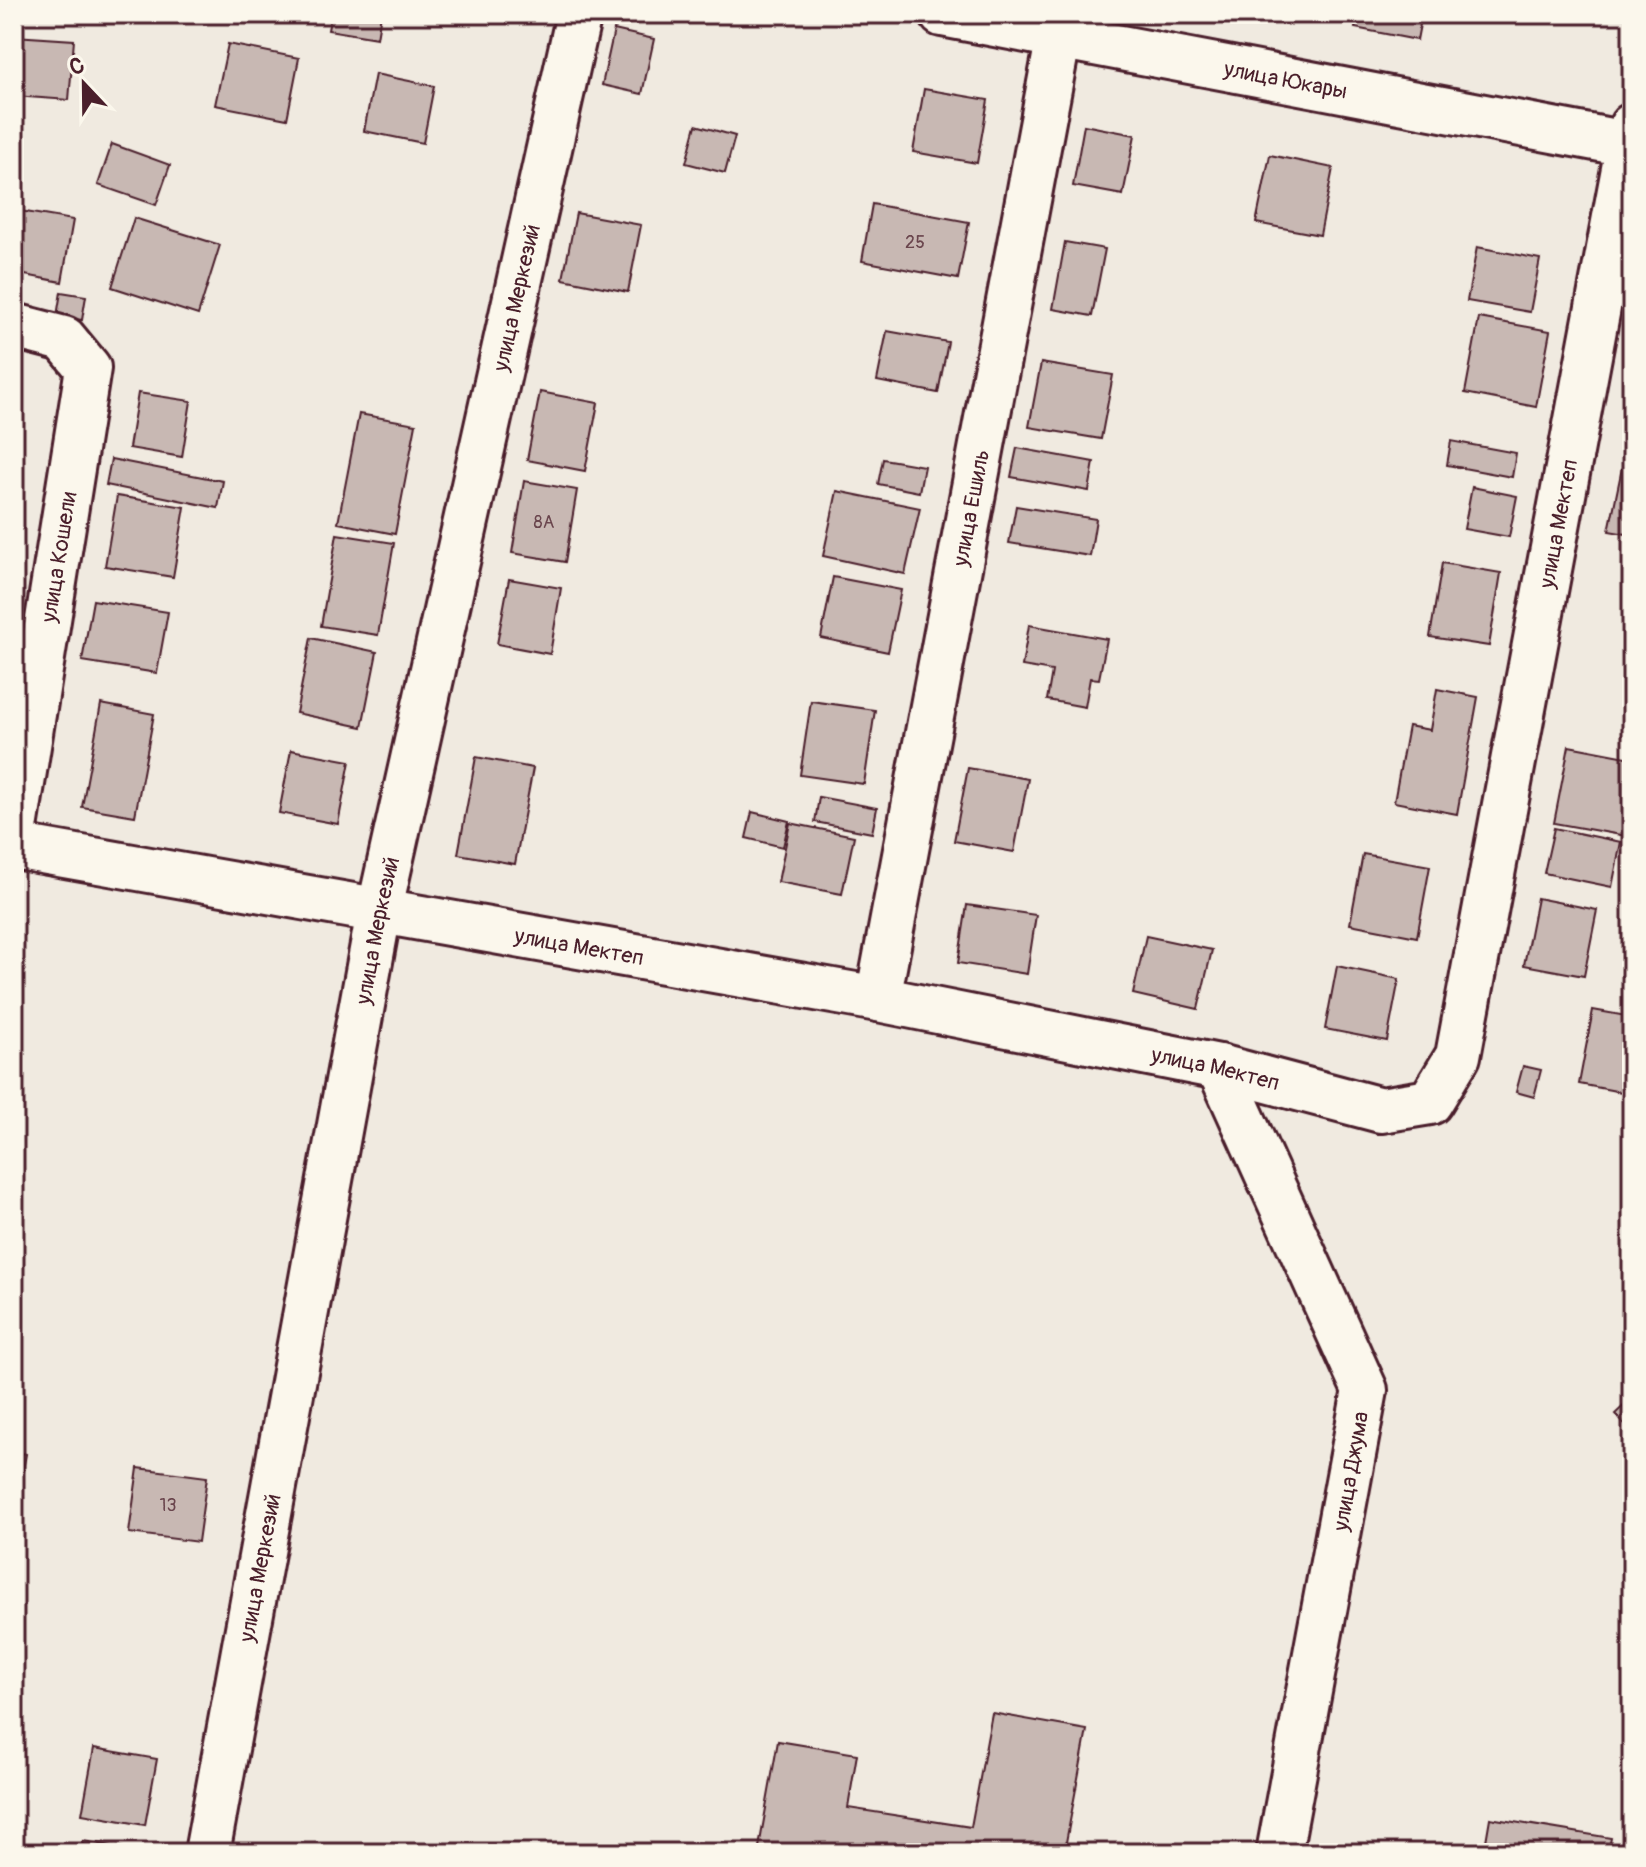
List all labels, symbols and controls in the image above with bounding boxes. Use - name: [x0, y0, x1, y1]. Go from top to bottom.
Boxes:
- north arrow: [44, 44, 124, 124]
- text: С: [65, 51, 89, 82]
- street label: улица Юкары: [1221, 55, 1350, 106]
- street label: улица Меркезий: [487, 222, 547, 375]
- house number: 25: [905, 231, 925, 254]
- street label: улица Ешиль: [946, 447, 996, 569]
- street label: улица Мектеп: [1533, 457, 1584, 592]
- street label: улица Кошели: [35, 490, 83, 625]
- house number: 8А: [534, 511, 555, 534]
- street label: улица Меркезий: [349, 854, 406, 1008]
- street label: улица Мектеп: [511, 922, 646, 972]
- street label: улица Мектеп: [1148, 1041, 1282, 1097]
- street label: улица Джума: [1327, 1409, 1375, 1534]
- street label: улица Меркезий: [233, 1492, 287, 1645]
- house number: 13: [159, 1494, 177, 1517]

